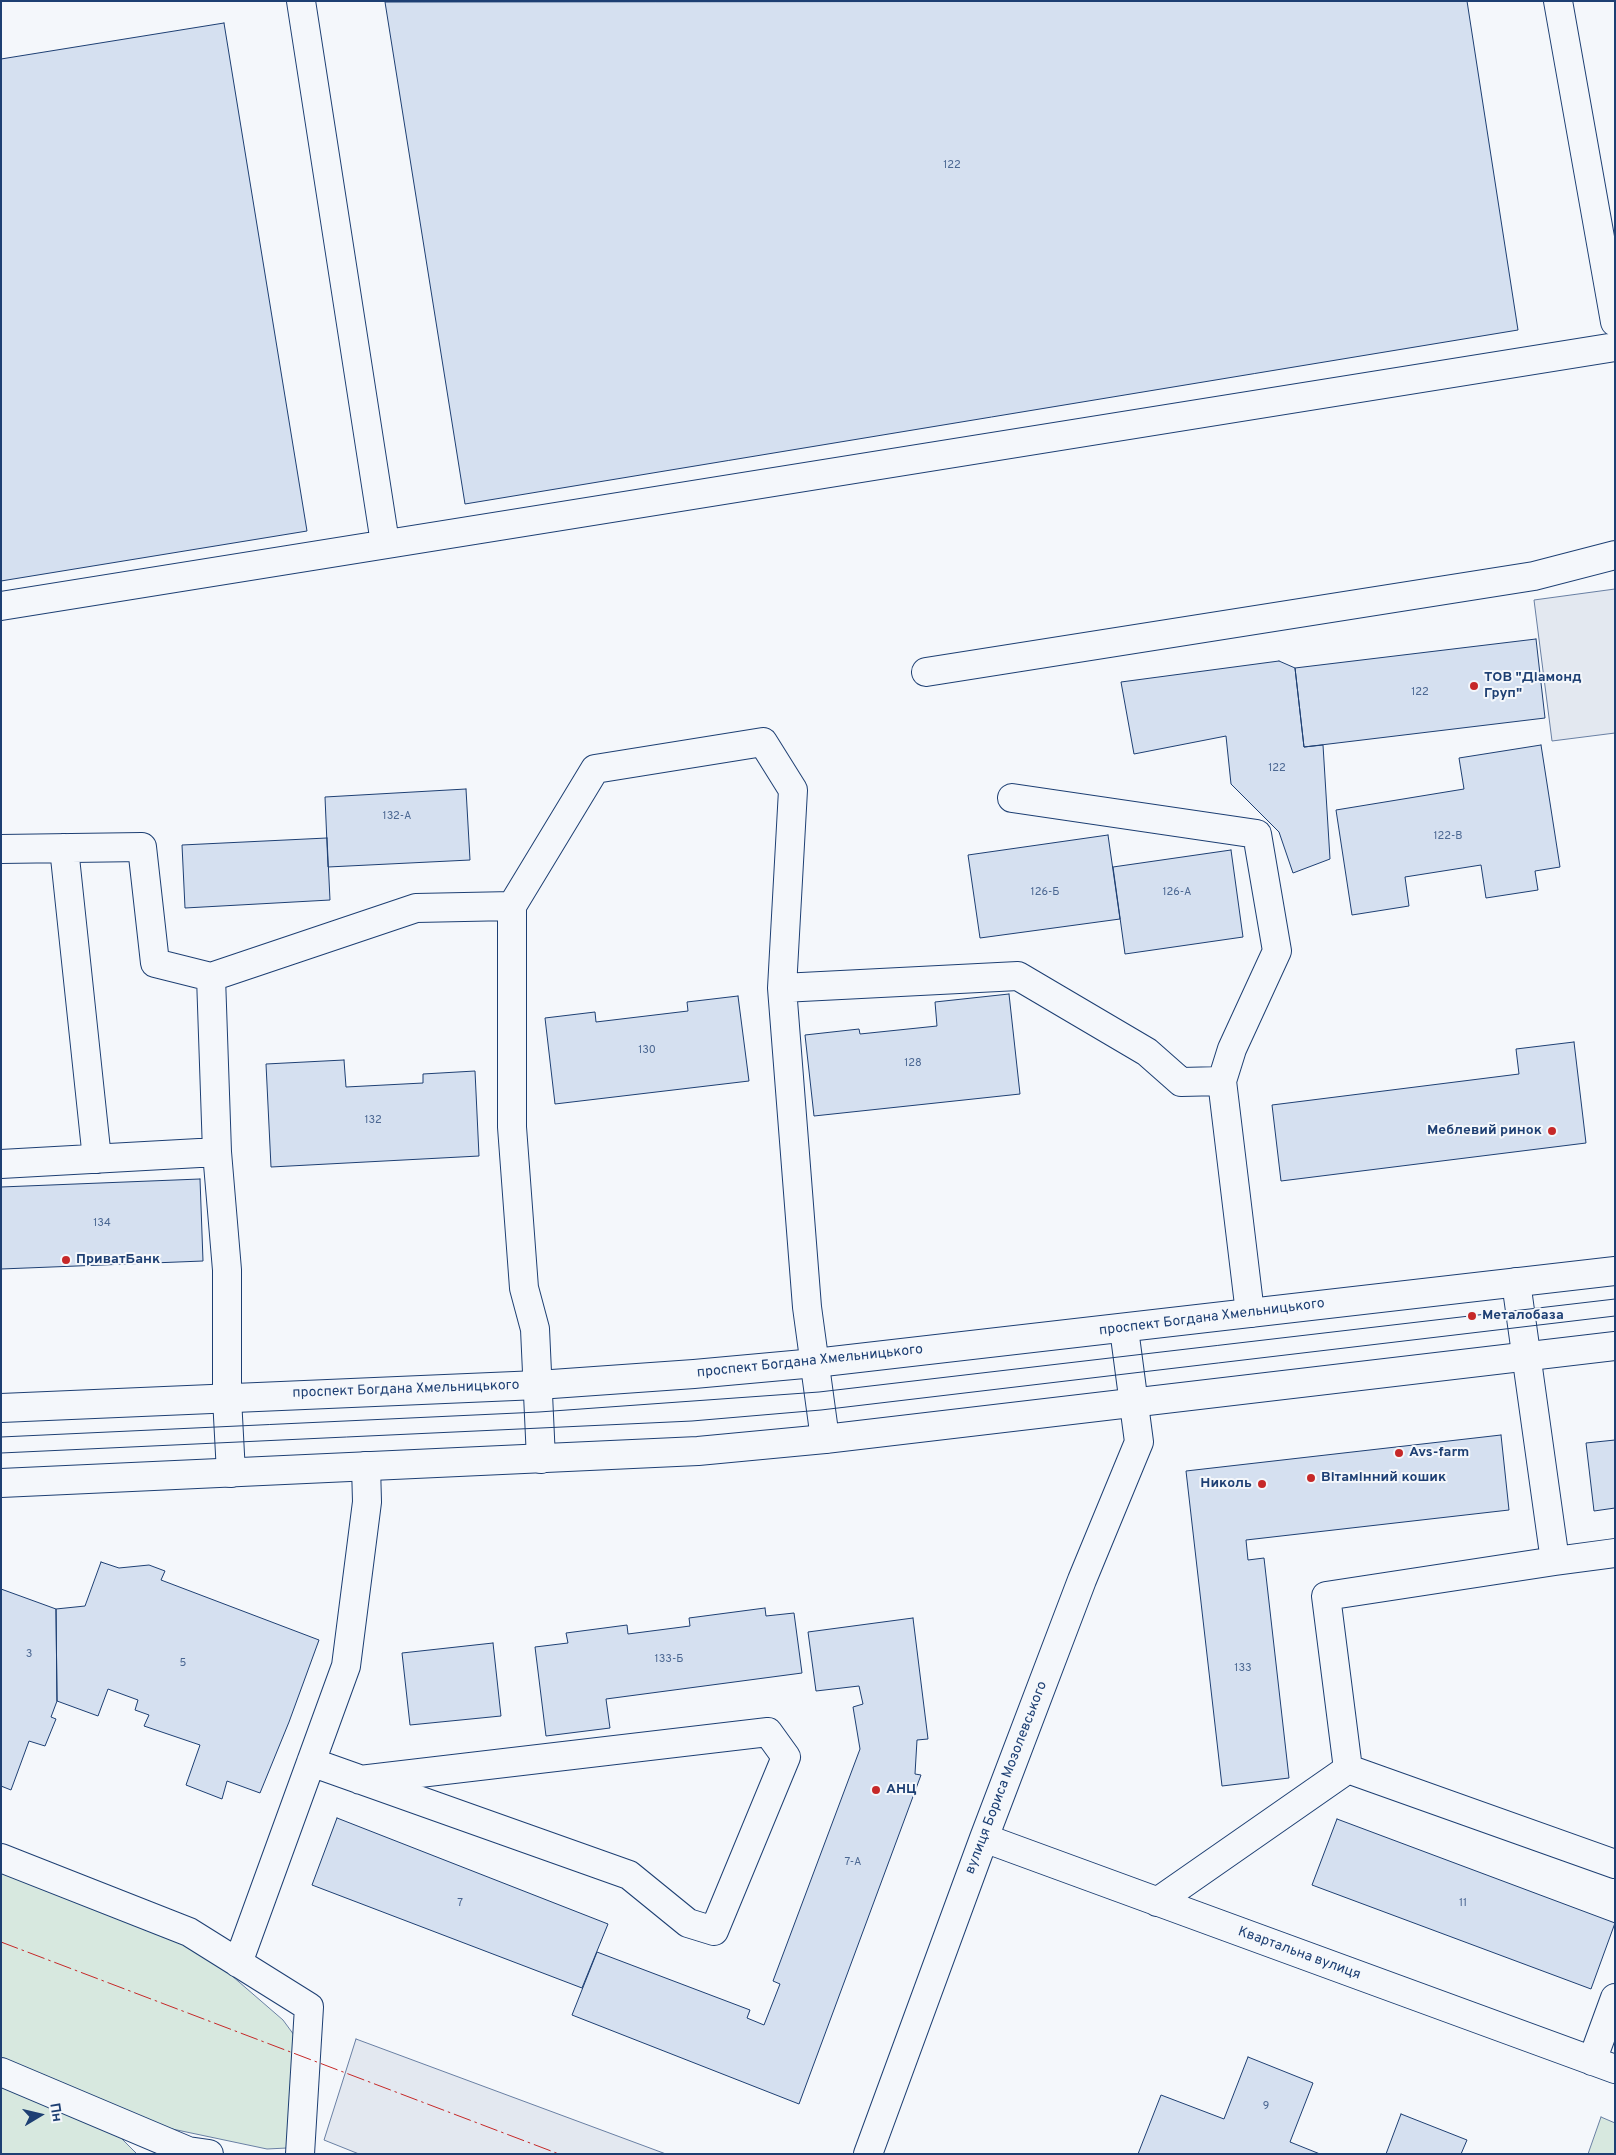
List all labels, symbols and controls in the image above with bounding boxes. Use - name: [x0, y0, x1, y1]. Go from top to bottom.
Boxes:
- house number: 122: [943, 159, 961, 173]
- place label: ТОВ "Діамонд Груп": [1484, 670, 1582, 702]
- marker: ТОВ "Діамонд Груп": [1468, 680, 1480, 692]
- house number: 122: [1411, 686, 1429, 700]
- house number: 122: [1268, 762, 1286, 776]
- house number: 132-А: [383, 810, 411, 824]
- house number: 122-В: [1433, 830, 1463, 844]
- house number: 126-Б: [1031, 886, 1059, 900]
- house number: 126-А: [1162, 886, 1192, 900]
- house number: 130: [638, 1044, 656, 1058]
- house number: 128: [904, 1057, 922, 1071]
- house number: 132: [364, 1114, 382, 1128]
- place label: Меблевий ринок: [1427, 1123, 1542, 1139]
- marker: Меблевий ринок: [1546, 1125, 1558, 1137]
- house number: 134: [93, 1217, 111, 1231]
- place label: ПриватБанк: [76, 1252, 160, 1268]
- marker: ПриватБанк: [60, 1254, 72, 1266]
- street label: проспект Богдана Хмельницького: [1098, 1296, 1326, 1340]
- place label: Металобаза: [1482, 1308, 1564, 1324]
- marker: Металобаза: [1466, 1310, 1478, 1322]
- street label: проспект Богдана Хмельницького: [696, 1342, 924, 1382]
- street label: проспект Богдана Хмельницького: [292, 1378, 520, 1402]
- place label: Avs-farm: [1409, 1445, 1469, 1461]
- marker: Avs-farm: [1393, 1447, 1405, 1459]
- place label: Вітамінний кошик: [1321, 1470, 1446, 1486]
- marker: Вітамінний кошик: [1305, 1472, 1317, 1484]
- place label: Николь: [1200, 1476, 1252, 1492]
- marker: Николь: [1256, 1478, 1268, 1490]
- house number: 3: [26, 1648, 32, 1662]
- house number: 133-Б: [655, 1653, 683, 1667]
- house number: 5: [180, 1657, 186, 1671]
- house number: 133: [1234, 1662, 1252, 1676]
- street label: вулиця Бориса Мозолевського: [962, 1679, 1052, 1877]
- place label: АНЦ: [886, 1782, 917, 1798]
- marker: АНЦ: [870, 1784, 882, 1796]
- house number: 7-А: [845, 1856, 861, 1870]
- house number: 7: [457, 1897, 463, 1911]
- house number: 11: [1459, 1897, 1467, 1911]
- street label: Квартальна вулиця: [1235, 1924, 1363, 1984]
- north arrow: [15, 2090, 65, 2140]
- house number: 9: [1263, 2100, 1269, 2114]
- text: Пн: [45, 2102, 65, 2123]

